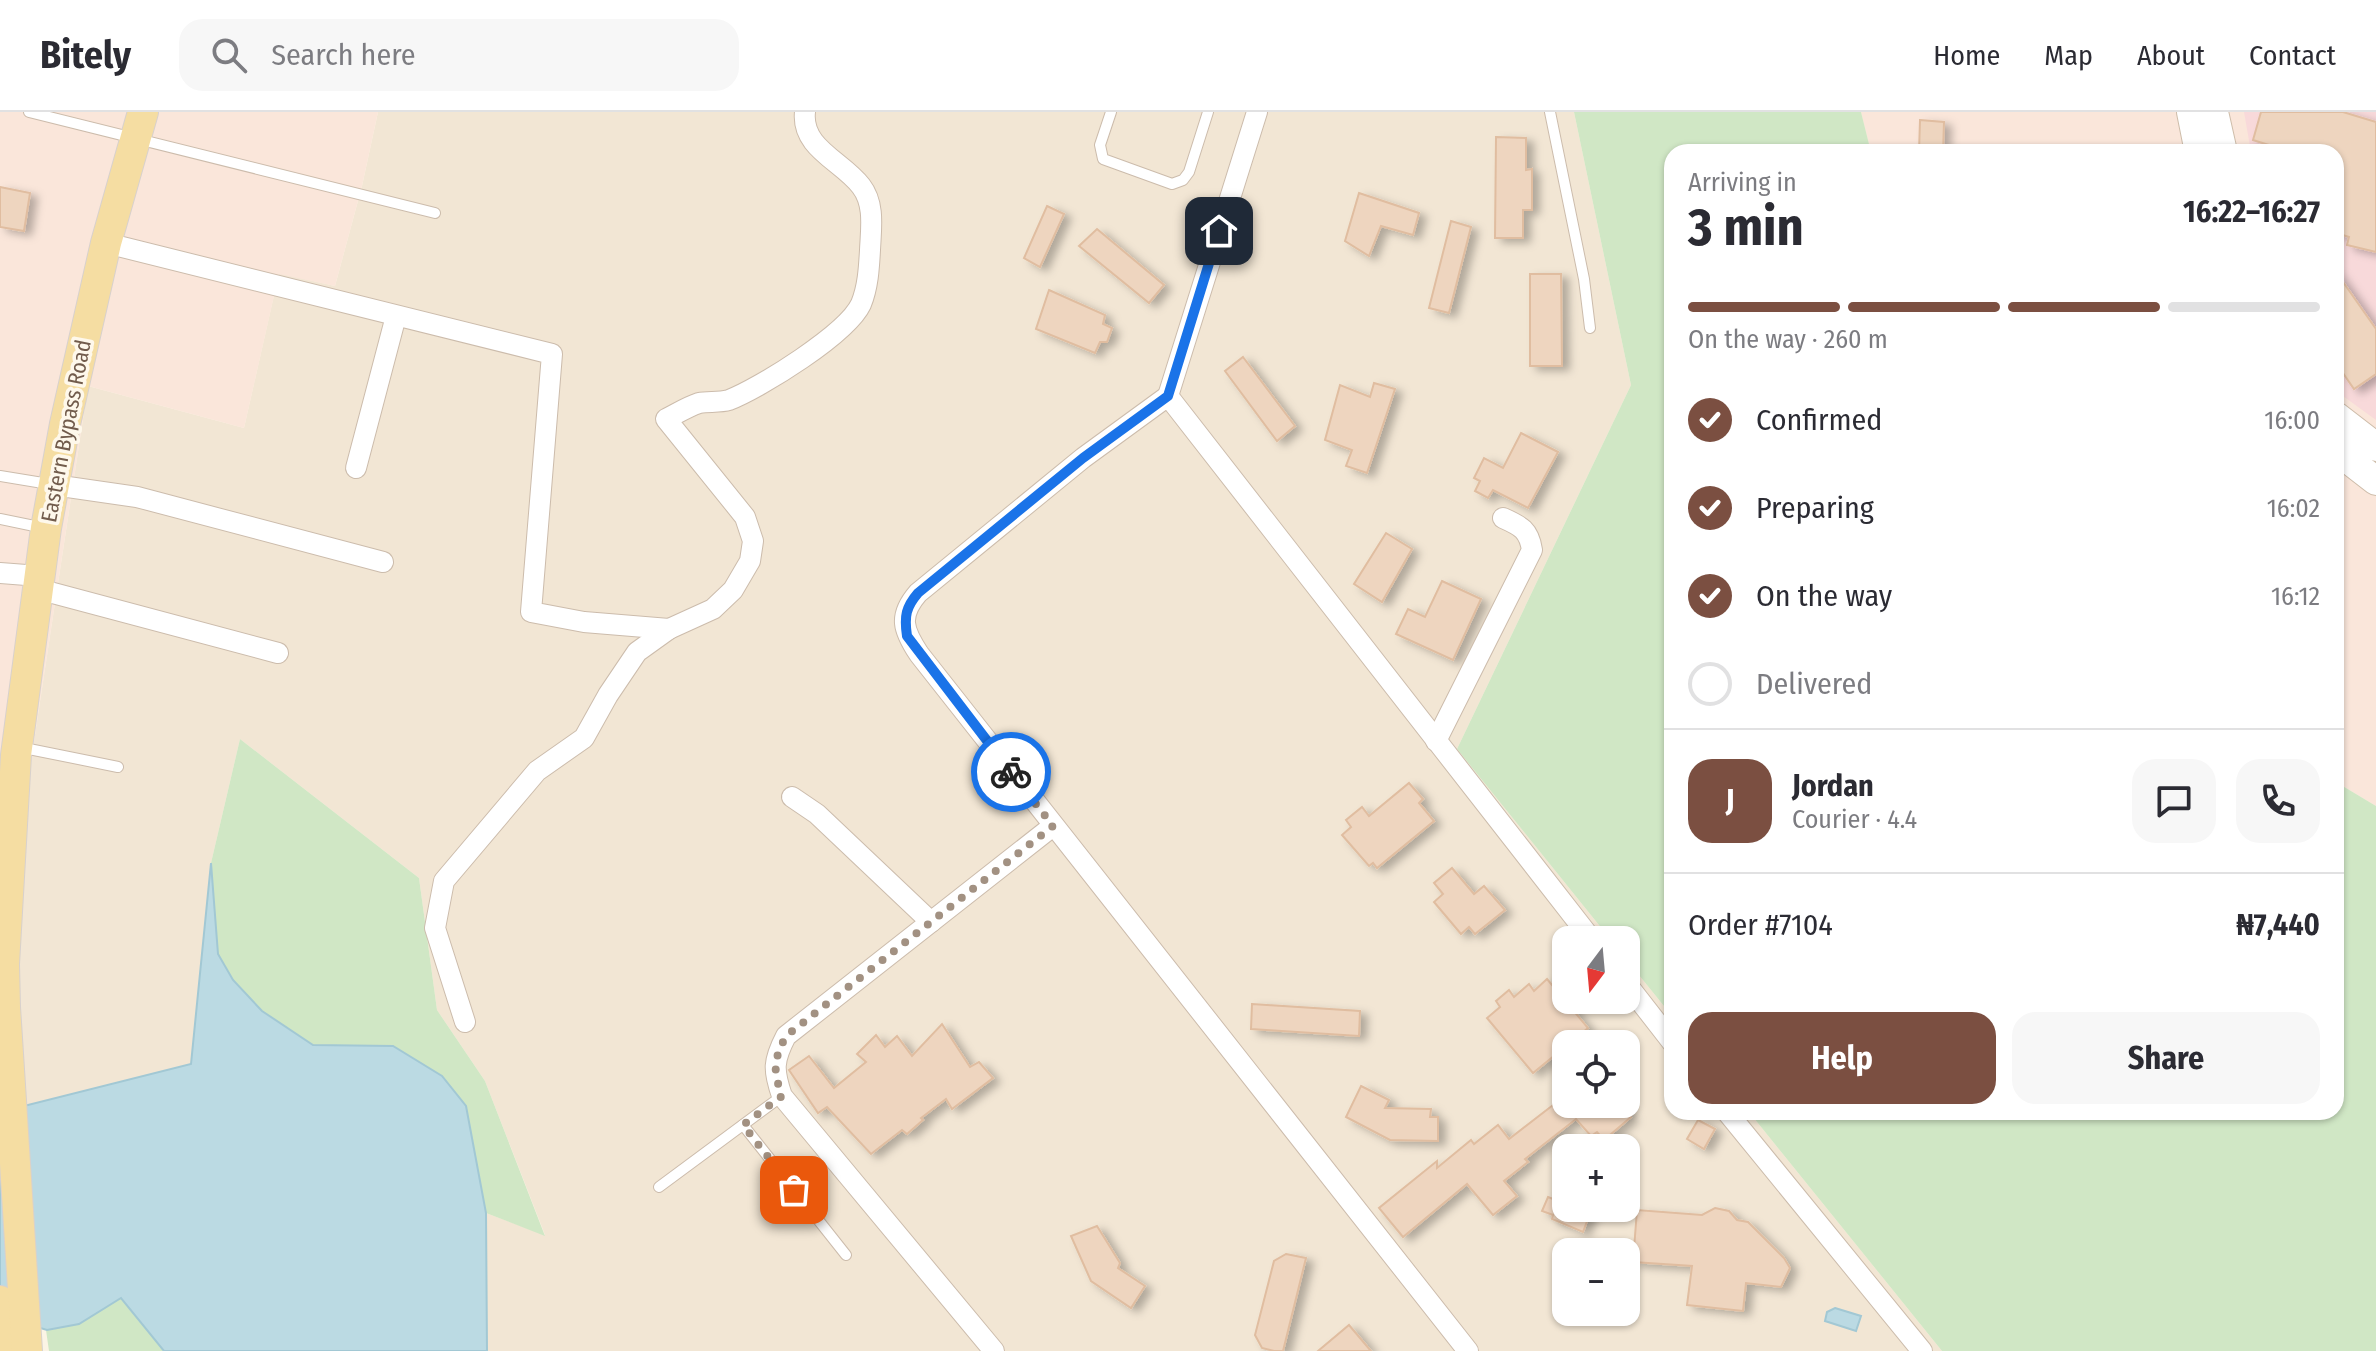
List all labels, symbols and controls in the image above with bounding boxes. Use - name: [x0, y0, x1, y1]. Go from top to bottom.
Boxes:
- search box: [179, 19, 739, 91]
- text: Bitely: [40, 32, 131, 78]
- icon: search: [207, 33, 251, 77]
- text: Search here: [271, 37, 416, 73]
- text: Home: [1933, 39, 2000, 72]
- text: Map: [2044, 39, 2093, 72]
- text: About: [2137, 39, 2205, 72]
- text: Contact: [2249, 39, 2336, 72]
- text: Arriving in: [1688, 167, 1797, 198]
- text: 16:22–16:27: [2183, 194, 2320, 230]
- text: 3 min: [1688, 196, 1804, 259]
- pin: [1185, 197, 1253, 265]
- icon: home: [1197, 209, 1241, 253]
- text: On the way · 260 m: [1688, 324, 1888, 355]
- street label: Eastern Bypass Road: [35, 337, 97, 525]
- icon: check: [1688, 398, 1732, 442]
- text: Confirmed: [1756, 402, 1882, 438]
- text: 16:00: [2264, 405, 2320, 436]
- icon: check: [1688, 486, 1732, 530]
- text: Preparing: [1756, 490, 1874, 526]
- text: 16:02: [2267, 493, 2320, 524]
- icon: check: [1688, 574, 1732, 618]
- text: On the way: [1756, 578, 1892, 614]
- text: 16:12: [2271, 581, 2320, 612]
- text: Delivered: [1756, 666, 1872, 702]
- courier: [971, 732, 1051, 812]
- icon: bike: [989, 750, 1033, 794]
- button: chat: [2132, 759, 2216, 843]
- button: phone: [2236, 759, 2320, 843]
- text: Jordan: [1792, 768, 1874, 804]
- text: J: [1726, 783, 1734, 819]
- text: Courier · 4.4: [1792, 804, 1917, 835]
- text: Order #7104: [1688, 907, 1833, 943]
- text: ₦7,440: [2236, 907, 2320, 943]
- north arrow: [1552, 926, 1640, 1014]
- map controls: [1552, 926, 1640, 1326]
- button: Help: [1688, 1012, 1996, 1104]
- button: Share: [2012, 1012, 2320, 1104]
- button: locate: [1552, 1030, 1640, 1118]
- button: +: [1552, 1134, 1640, 1222]
- pin: [760, 1156, 828, 1224]
- icon: bag: [772, 1168, 816, 1212]
- button: −: [1552, 1238, 1640, 1326]

